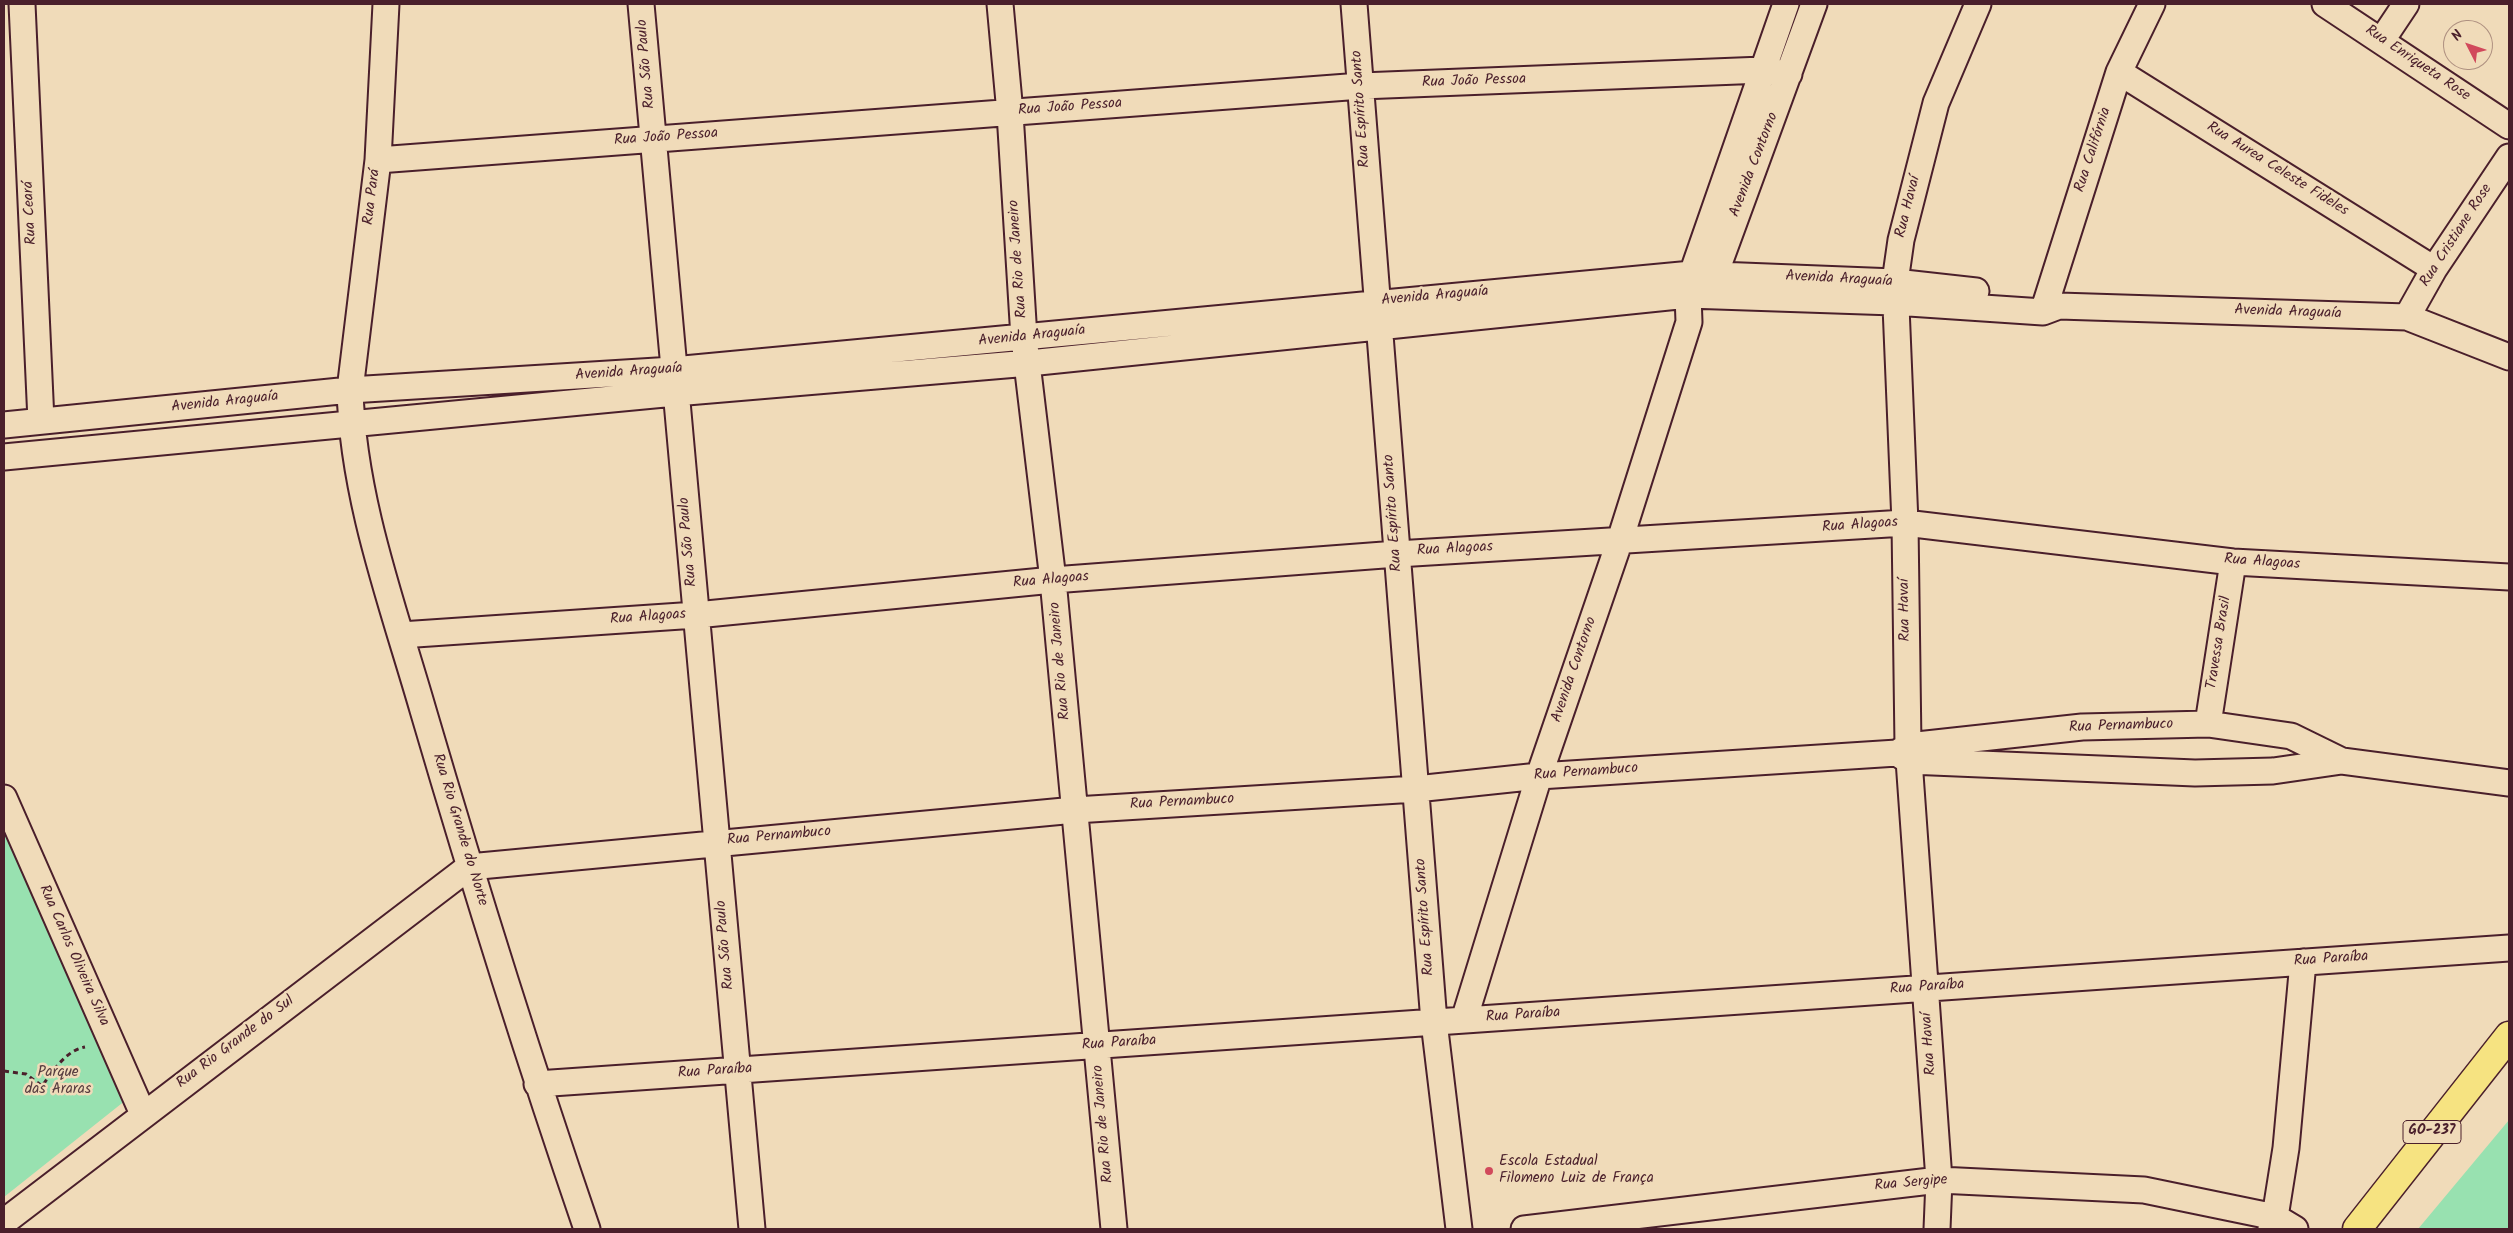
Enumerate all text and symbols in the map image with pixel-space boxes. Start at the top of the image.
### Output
street label: Rua São Paulo [634,19,660,109]
north arrow [2443,20,2493,70]
street label: Rua Enriqueta Rose [2361,22,2473,106]
text: N [2446,25,2469,46]
street label: Rua Espírito Santo [1349,50,1375,168]
street label: Rua João Pessoa [1422,71,1526,93]
street label: Rua João Pessoa [1017,95,1123,121]
street label: Rua Califórnia [2072,105,2116,195]
street label: Avenida Contorno [1727,110,1783,220]
street label: Rua Aurea Celeste Fideles [2203,119,2351,221]
street label: Rua João Pessoa [613,125,719,151]
street label: Rua Pará [361,168,385,226]
street label: Rua Havaí [1893,174,1925,240]
street label: Rua Ceará [20,181,42,245]
street label: Rua Cristiane Rose [2417,181,2497,291]
street label: Rua Rio de Janeiro [1006,199,1032,319]
street label: Avenida Araguaía [1785,268,1893,292]
street label: Avenida Araguaía [1381,283,1489,311]
street label: Avenida Araguaía [2234,302,2342,324]
street label: Avenida Araguaía [978,322,1086,352]
street label: Avenida Araguaía [575,360,683,386]
street label: Avenida Araguaía [171,388,279,418]
street label: Rua Espírito Santo [1381,454,1407,572]
street label: Rua São Paulo [676,497,702,587]
street label: Rua Alagoas [1821,514,1899,538]
street label: Rua Alagoas [1416,539,1494,561]
street label: Rua Alagoas [2223,551,2301,575]
street label: Rua Alagoas [1012,569,1090,593]
street label: Rua Havaí [1896,578,1916,642]
street label: Travessa Brasil [2204,595,2236,691]
street label: Rua Rio de Janeiro [1047,601,1075,721]
street label: Rua Alagoas [609,606,687,630]
street label: Avenida Contorno [1549,615,1601,725]
street label: Rua Pernambuco [2069,716,2173,738]
street label: Rua Rio Grande do Norte [427,752,491,908]
street label: Rua Pernambuco [1533,760,1639,786]
street label: Rua Pernambuco [1129,791,1235,815]
street label: Rua Pernambuco [726,823,832,851]
street label: Rua Espírito Santo [1413,858,1439,976]
street label: Rua Carlos Oliveira Silva [34,883,112,1029]
street label: Rua São Paulo [713,900,739,990]
street label: Rua Paraíba [2293,948,2369,972]
street label: Rua Paraíba [1889,976,1965,1000]
street label: Rua Rio Grande do Sul [174,993,298,1093]
street label: Rua Paraíba [1485,1004,1561,1028]
street label: Rua Havaí [1919,1012,1941,1076]
street label: Rua Paraíba [1081,1032,1157,1056]
street label: Rua Paraíba [677,1060,753,1084]
park label: Parque das Araras [25,1064,91,1099]
street label: Rua Rio de Janeiro [1090,1064,1118,1184]
road number: GO-237 [2403,1120,2461,1144]
place label: Escola Estadual Filomeno Luiz de França [1499,1153,1654,1188]
marker: Escola Estadual Filomeno Luiz de França [1483,1165,1495,1177]
street label: Rua Sergipe [1874,1172,1948,1196]

